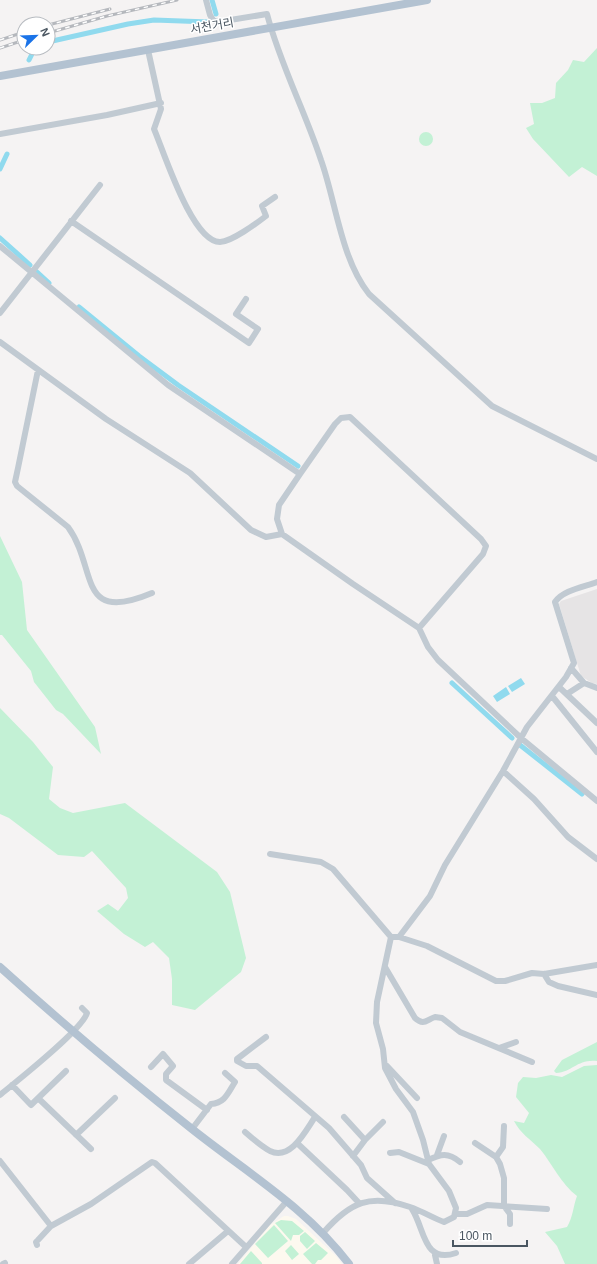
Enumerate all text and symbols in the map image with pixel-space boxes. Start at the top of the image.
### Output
street label: 서천거리 [189,15,235,37]
north arrow [16,16,56,56]
text: N [38,26,52,38]
scale bar [453,1222,527,1248]
text: 100 m [459,1229,492,1243]

